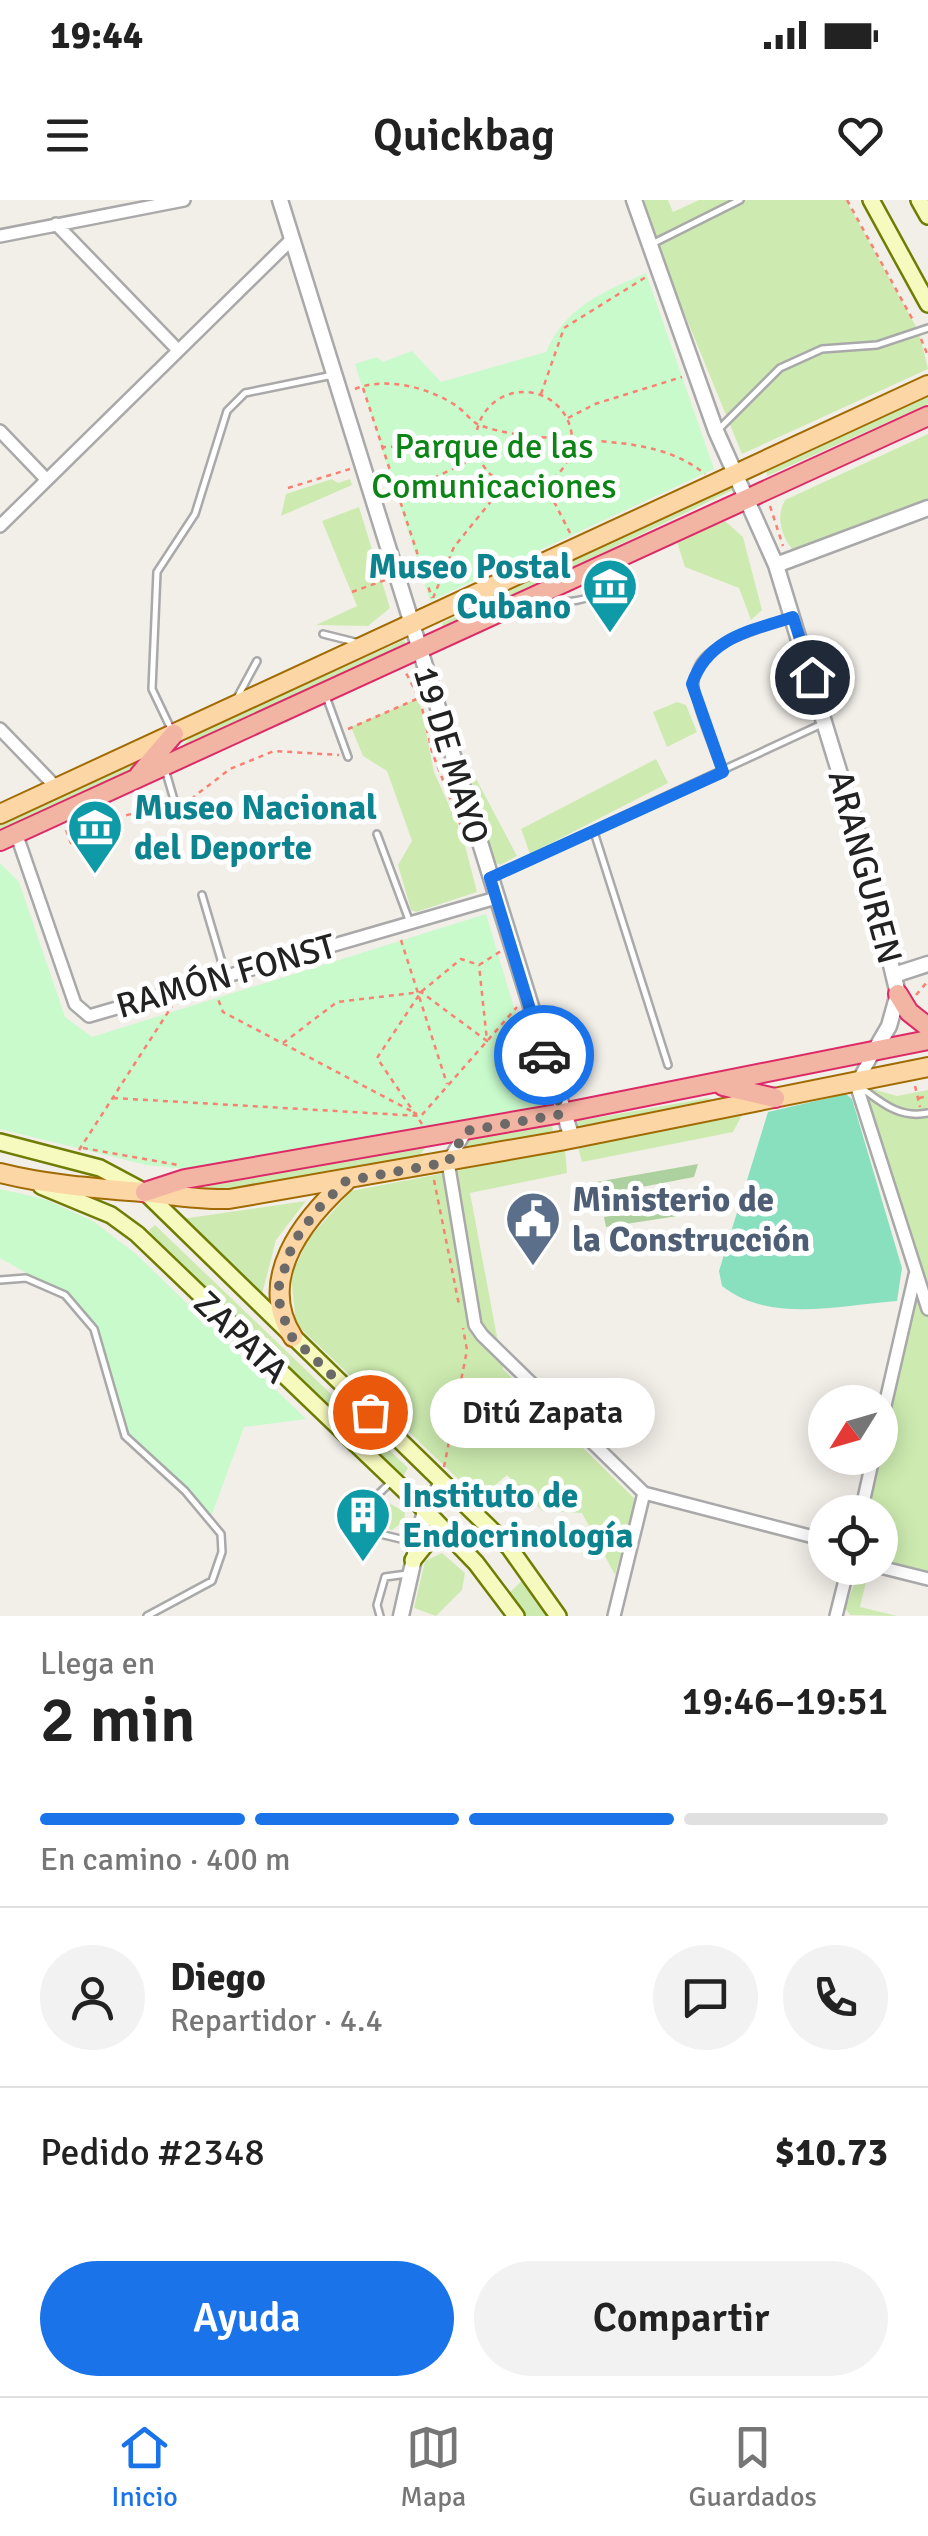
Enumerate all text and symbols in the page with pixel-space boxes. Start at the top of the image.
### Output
text: 19:44 [50,12,143,59]
icon: menu [40,108,95,163]
text: Quickbag [373,108,555,163]
icon: heart [833,108,888,163]
park label: Parque de las Comunicaciones [371,425,617,508]
place label: Museo Postal Cubano [368,545,571,628]
museum icon: Museo Postal Cubano [580,556,640,635]
pin [770,635,855,720]
icon: home [785,650,840,705]
street label: 19 DE MAYO [404,661,498,849]
street label: ARANGUREN [819,766,911,968]
place label: Museo Nacional del Deporte [134,786,377,869]
museum icon: Museo Nacional del Deporte [65,797,125,876]
street label: RAMÓN FONST [112,924,340,1028]
courier [494,1005,594,1105]
icon: car [517,1028,572,1083]
place label: Ministerio de la Construcción [572,1178,810,1261]
public building icon: Ministerio de la Construcción [503,1189,563,1268]
street label: ZAPATA [185,1282,297,1392]
pin [328,1370,413,1455]
callout: Ditú Zapata [430,1377,655,1447]
icon: bag [343,1385,398,1440]
north arrow [808,1385,898,1475]
map controls [808,1385,898,1585]
text: Ditú Zapata [462,1393,623,1432]
place label: Instituto de Endocrinología [402,1474,633,1557]
building icon: Instituto de Endocrinología [333,1485,393,1564]
button: locate [808,1495,898,1585]
text: Llega en [40,1644,155,1683]
text: 19:46–19:51 [682,1678,888,1725]
text: 2 min [40,1680,196,1760]
text: En camino · 400 m [40,1840,290,1879]
button: person [40,1945,145,2050]
button: chat [653,1945,758,2050]
button: phone [783,1945,888,2050]
text: Diego [170,1954,266,2001]
text: Repartidor · 4.4 [170,2001,383,2040]
text: Pedido #2348 [40,2129,265,2176]
text: $10.73 [775,2129,888,2176]
button: Ayuda [40,2261,454,2376]
button: Compartir [474,2261,888,2376]
tab: Inicio [111,2420,178,2514]
tab: Mapa [400,2420,466,2514]
tab: Guardados [689,2420,817,2514]

